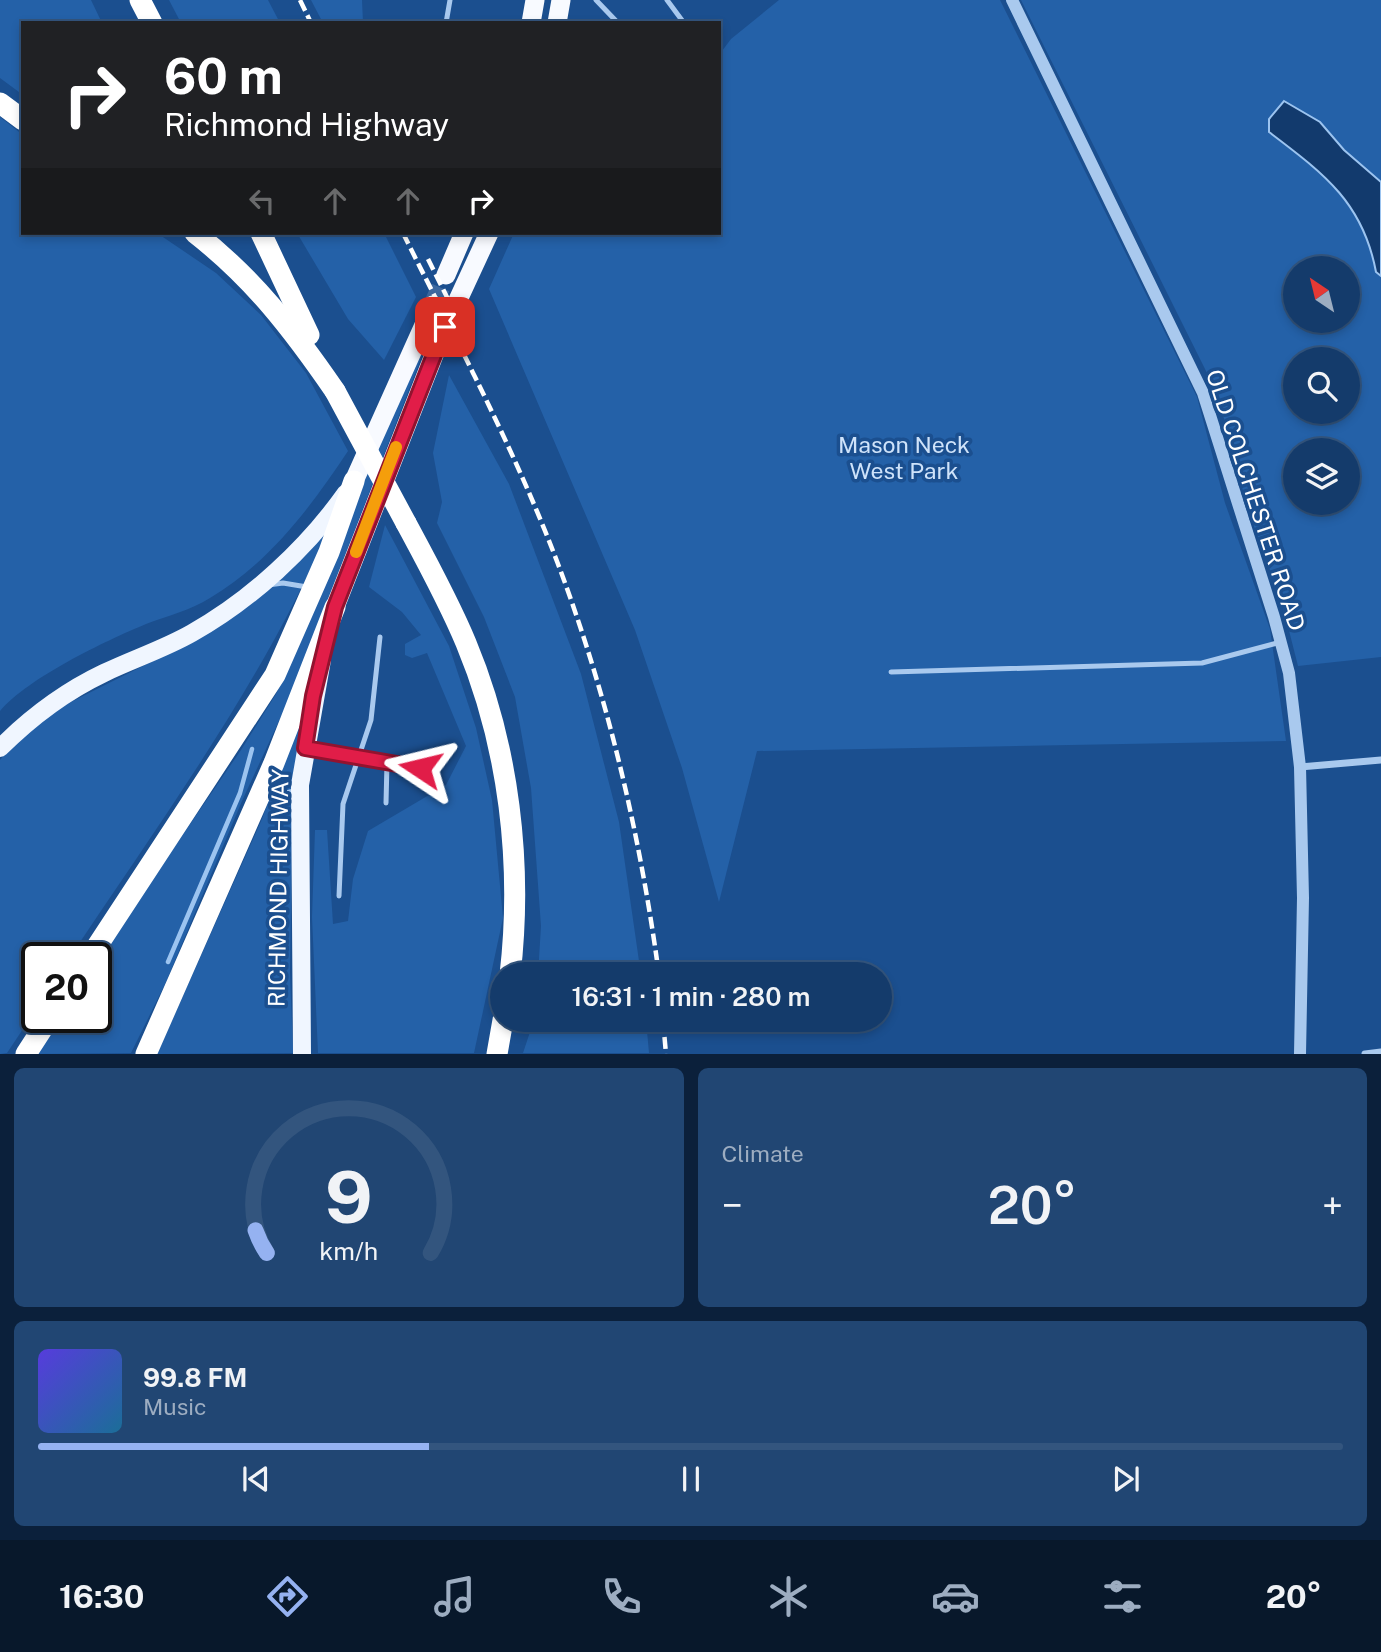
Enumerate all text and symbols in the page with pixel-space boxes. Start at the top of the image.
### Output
text: 60 m [164,47,283,105]
icon: right [49,49,140,140]
text: Richmond Highway [164,106,449,143]
icon: left [243,182,281,220]
icon: ahead [316,182,354,220]
icon: ahead [389,182,427,220]
icon: right [462,182,500,220]
north arrow [1283,256,1360,332]
map controls [1283,256,1360,515]
pin [415,297,475,357]
icon: arrive [426,308,464,346]
button: search [1283,347,1360,424]
street label: OLD COLCHESTER ROAD [1201,366,1311,634]
park label: Mason Neck West Park [838,431,970,484]
button: layers [1283,438,1360,515]
position arrow [383,731,457,805]
street label: RICHMOND HIGHWAY [262,769,294,1007]
speed limit sign: 20 [21,942,112,1033]
text: 16:31 · 1 min · 280 m [571,981,811,1012]
text: Climate [722,1140,804,1167]
text: 9 [325,1155,373,1240]
text: 20° [988,1175,1077,1236]
text: − [722,1183,743,1228]
text: + [1322,1183,1343,1228]
text: km/h [319,1236,378,1266]
text: 99.8 FM [143,1362,247,1393]
text: Music [143,1393,207,1420]
icon: previous [237,1460,275,1498]
icon: pause [672,1460,710,1498]
icon: next [1107,1460,1145,1498]
icon: directions [263,1572,312,1621]
icon: music [430,1572,479,1621]
icon: phone [597,1572,646,1621]
icon: climate [764,1572,813,1621]
icon: car [931,1572,980,1621]
icon: filters [1098,1572,1147,1621]
text: 16:30 [59,1578,144,1615]
text: 20° [1266,1578,1322,1615]

